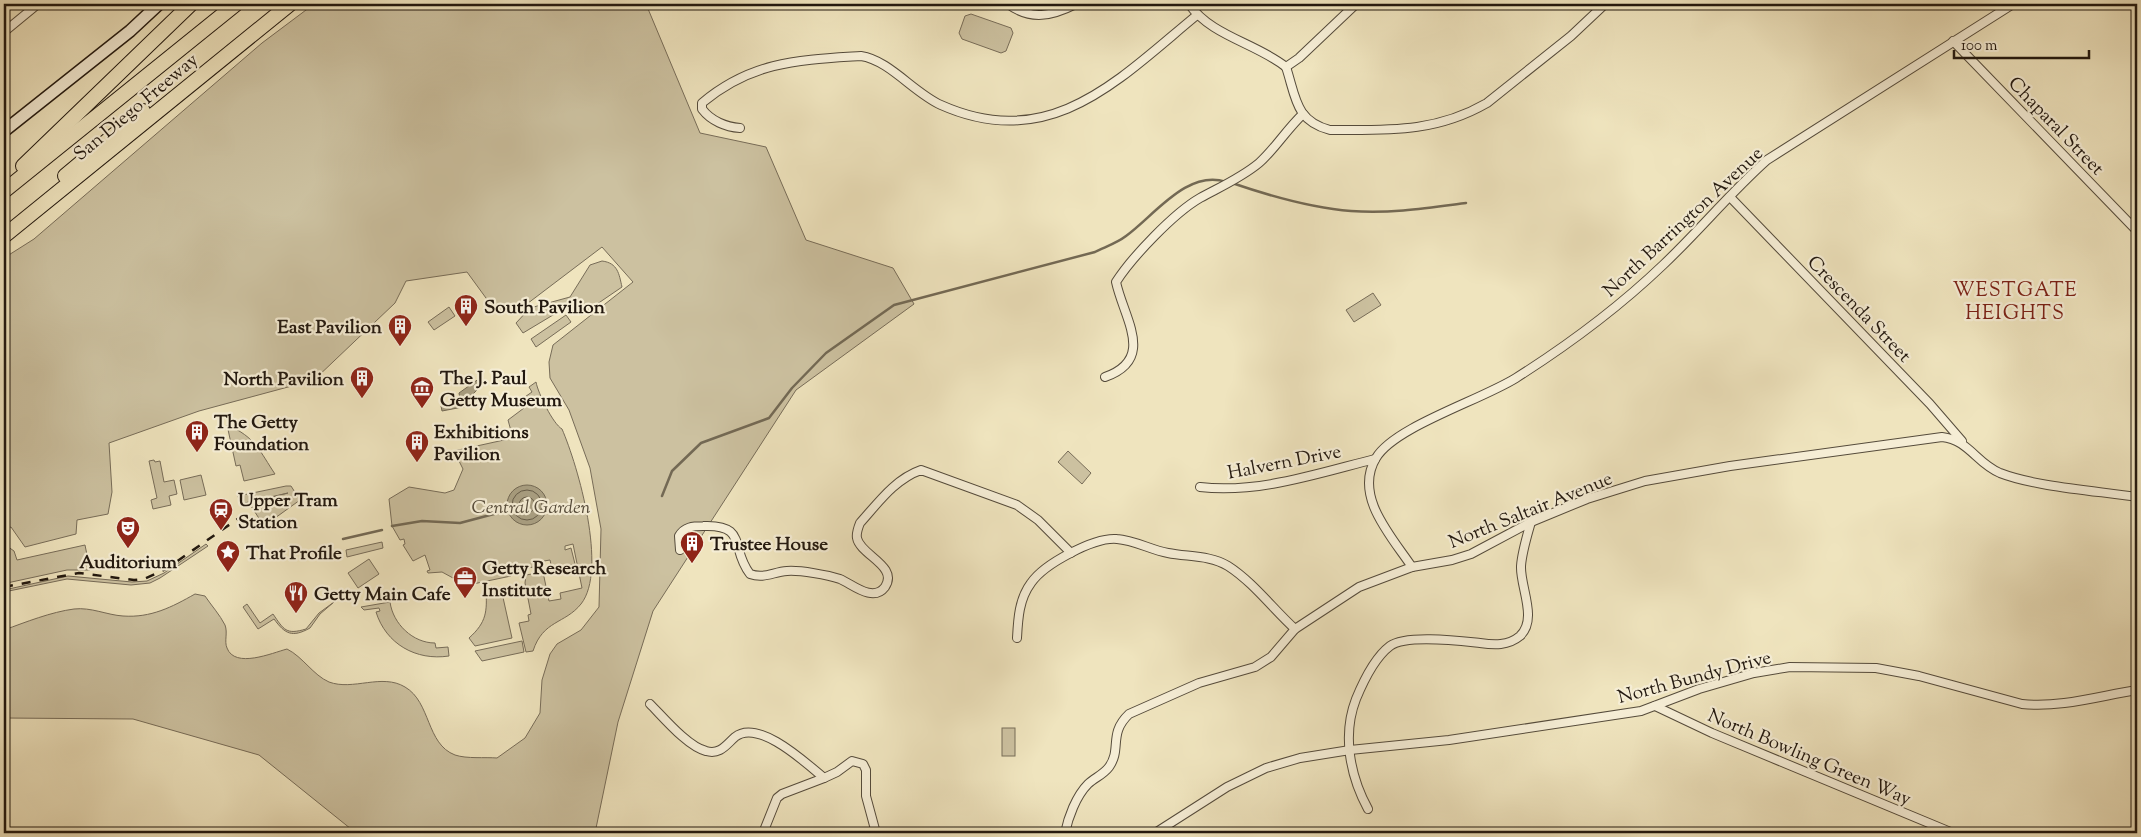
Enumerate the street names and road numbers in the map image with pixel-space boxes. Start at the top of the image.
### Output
street label: San Diego Freeway [69,47,205,168]
street label: Chaparal Street [2001,71,2110,183]
street label: North Barrington Avenue [1598,141,1770,304]
street label: Crescenda Street [1800,250,1917,370]
street label: Halvern Drive [1225,439,1344,488]
street label: North Saltair Avenue [1445,466,1617,557]
street label: North Bundy Drive [1615,645,1775,712]
street label: North Bowling Green Way [1703,703,1915,814]

